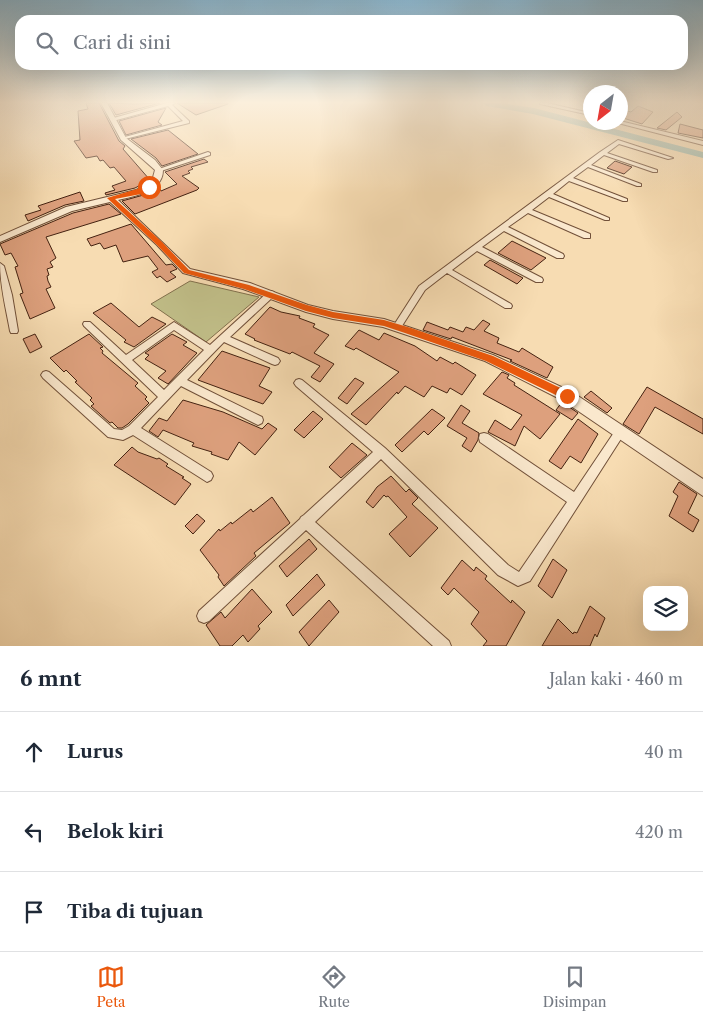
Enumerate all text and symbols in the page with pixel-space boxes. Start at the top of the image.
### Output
search box [15,15,688,70]
icon: search [33,29,61,57]
text: Cari di sini [73,31,171,54]
north arrow [583,85,628,130]
route start [138,176,161,199]
route end [556,385,579,408]
map controls [643,586,688,631]
button: layers [643,586,688,631]
text: 6 mnt [20,666,82,691]
text: Jalan kaki · 460 m [549,669,683,689]
icon: ahead [20,738,48,766]
text: Lurus [67,740,123,763]
text: 40 m [644,742,683,762]
icon: left [20,818,48,846]
text: Belok kiri [67,820,164,843]
text: 420 m [635,822,683,842]
icon: arrive [20,898,48,926]
text: Tiba di tujuan [67,900,203,923]
tab: Peta [96,963,125,1011]
tab: Rute [318,963,350,1011]
tab: Disimpan [543,963,607,1011]

